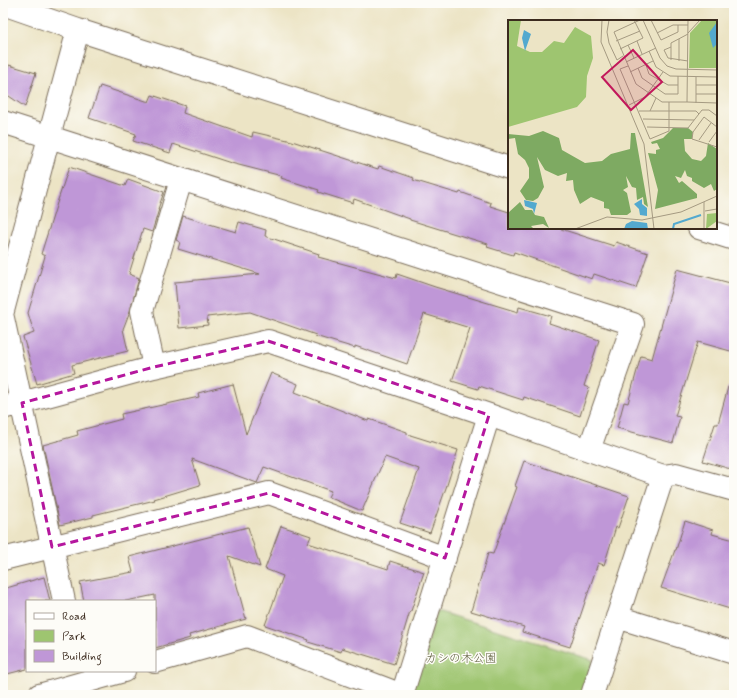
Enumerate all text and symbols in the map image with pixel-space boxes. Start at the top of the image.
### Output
inset map [508,20,717,229]
legend [26,600,156,672]
text: Road [62,609,86,625]
text: Park [62,629,86,645]
text: Building [62,649,102,666]
park label: カシの木公園 [425,651,497,667]

